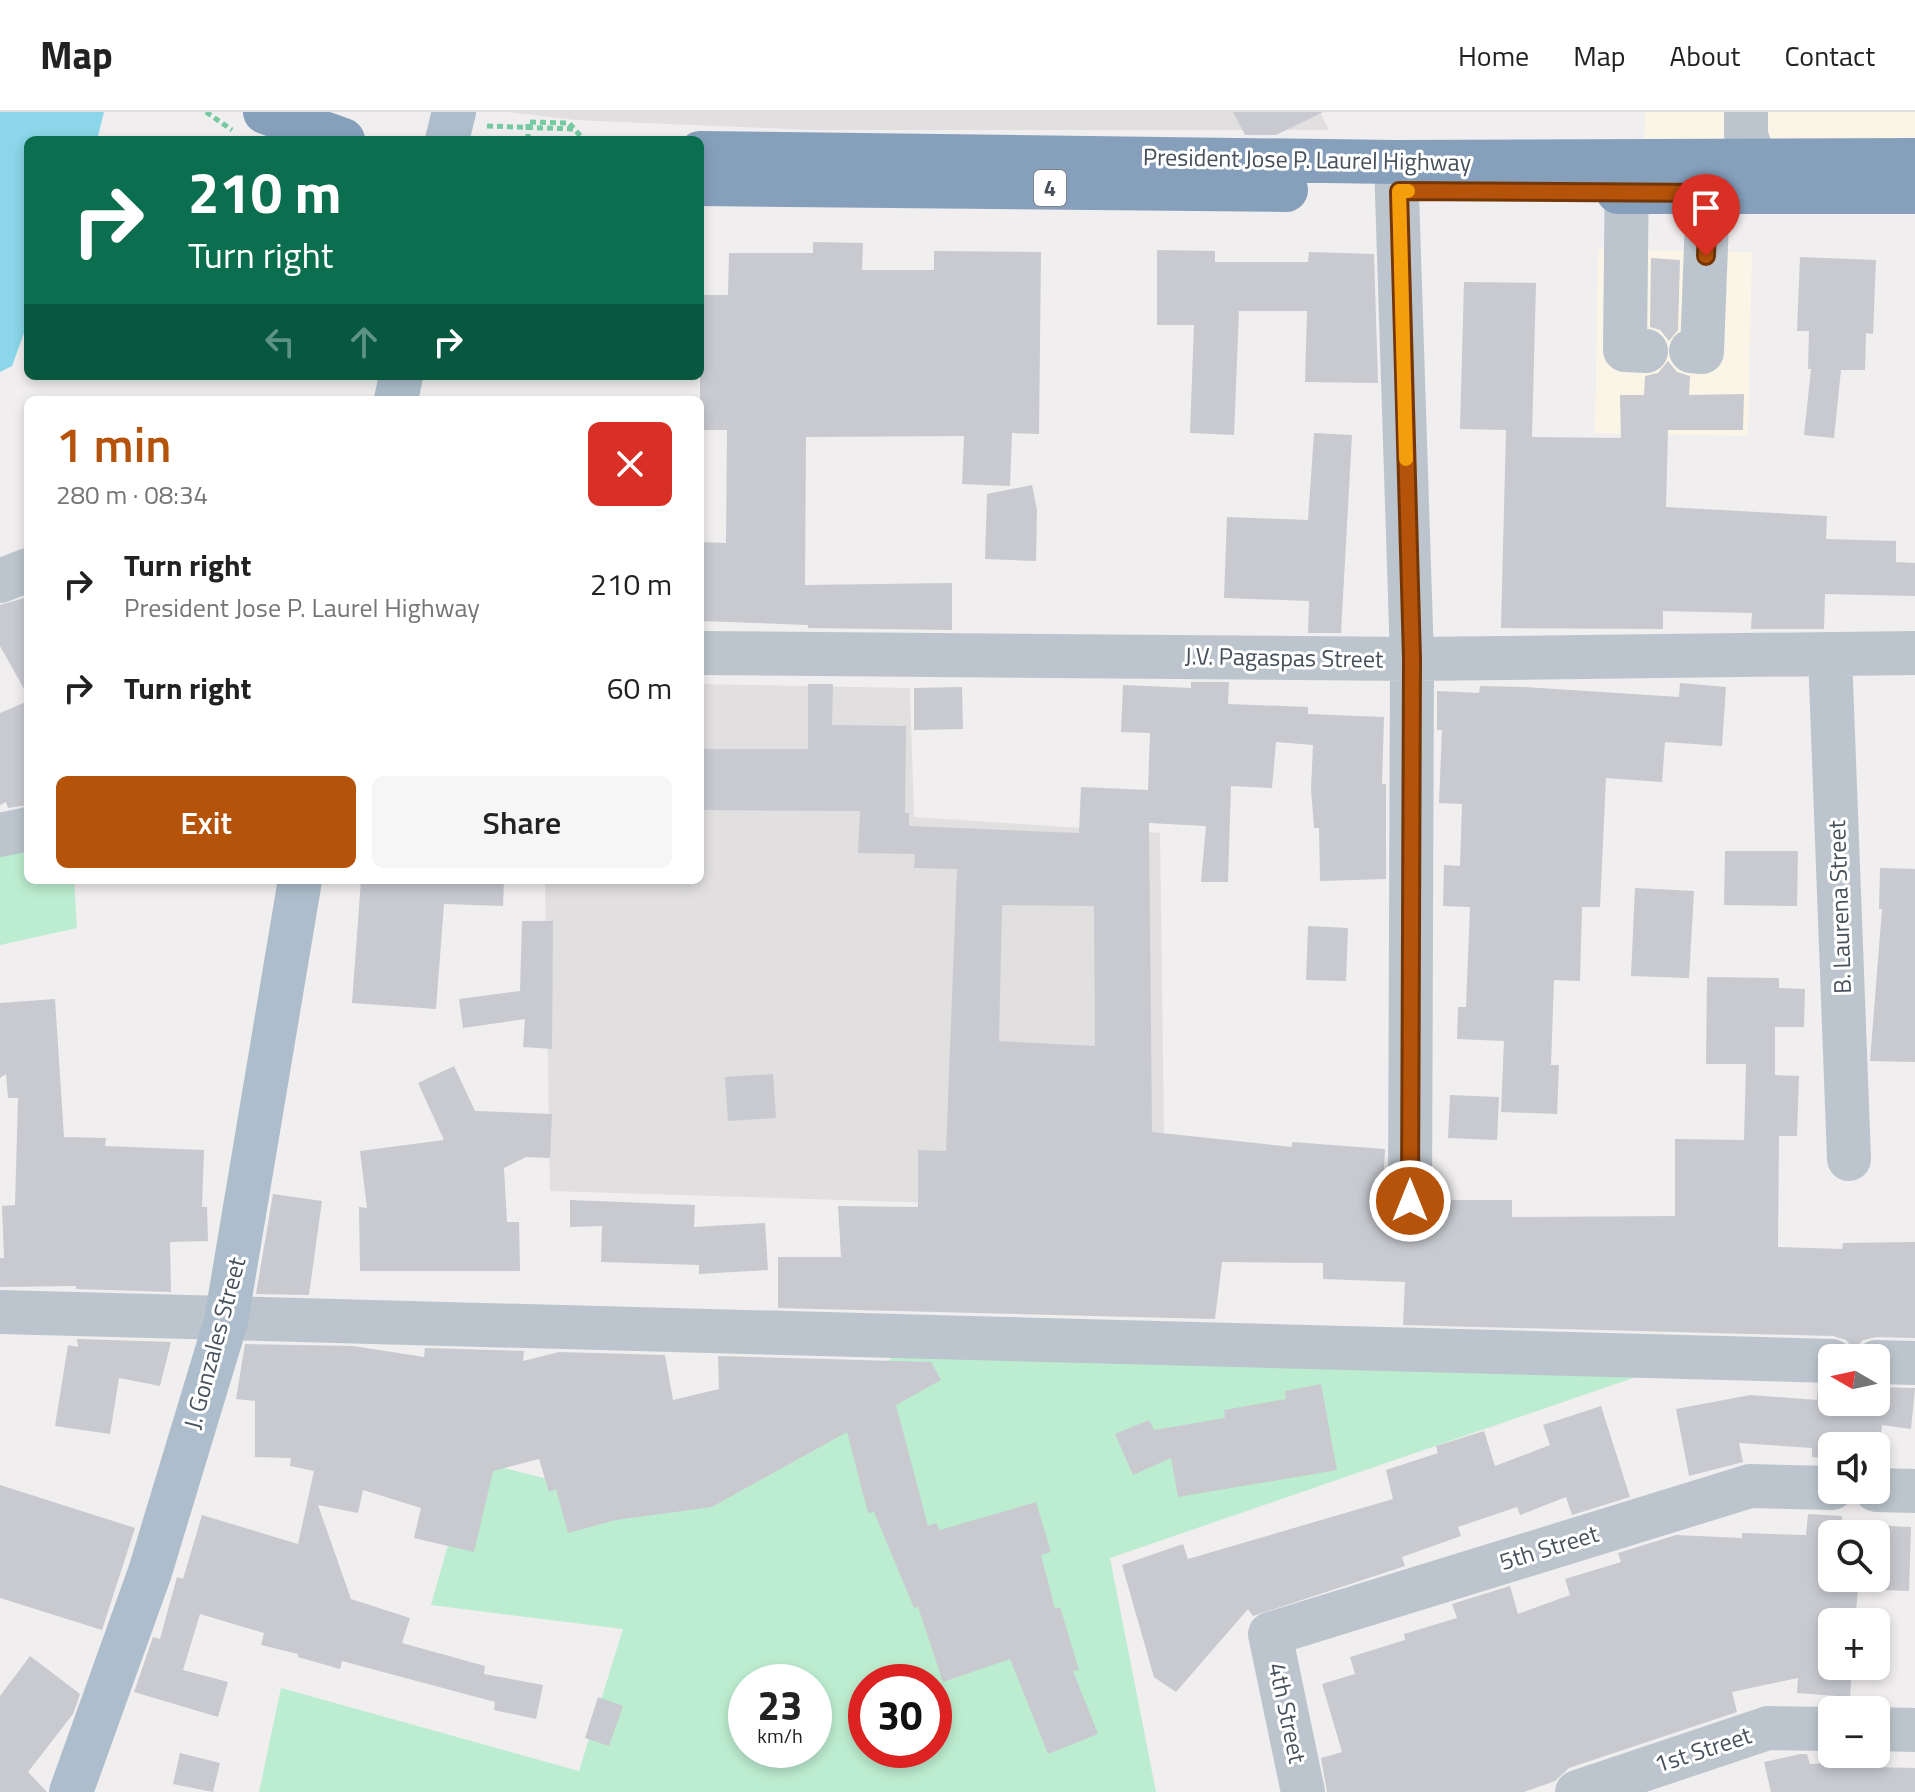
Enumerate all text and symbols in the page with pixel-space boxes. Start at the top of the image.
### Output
text: Map [40,26,113,84]
text: Home [1458,34,1529,77]
text: Map [1573,34,1626,77]
text: About [1670,34,1740,77]
text: Contact [1784,34,1875,77]
street label: President Jose P. Laurel Highway [1142,138,1472,180]
text: 210 m [188,150,341,235]
icon: right [56,168,160,272]
road number: 4 [1034,170,1066,206]
pin [1672,174,1740,256]
icon: arrive [1684,186,1728,230]
text: Turn right [188,227,333,282]
icon: left [258,320,302,364]
icon: ahead [342,320,386,364]
icon: right [426,320,470,364]
text: 1 min [56,408,171,481]
button: close [588,422,672,506]
text: 280 m · 08:34 [56,475,208,514]
text: Turn right [124,542,252,588]
text: 210 m [590,561,672,607]
icon: right [56,562,100,606]
text: President Jose P. Laurel Highway [124,588,480,627]
street label: J.V. Pagaspas Street [1184,637,1384,677]
text: Turn right [124,665,252,711]
text: 60 m [607,665,672,711]
icon: right [56,666,100,710]
button: Exit [56,776,356,868]
button: Share [372,776,672,868]
street label: B. Laurena Street [1818,819,1860,994]
position arrow [1368,1159,1452,1243]
street label: J. Gonzales Street [174,1252,254,1433]
north arrow [1818,1344,1890,1416]
map controls [1818,1344,1890,1768]
button: sound [1818,1432,1890,1504]
street label: 5th Street [1495,1515,1603,1579]
button: search [1818,1520,1890,1592]
button: + [1818,1608,1890,1680]
street label: 4th Street [1260,1659,1316,1767]
speed limit sign: 30 [848,1664,952,1768]
text: 23 [758,1675,802,1736]
button: − [1818,1696,1890,1768]
street label: 1st Street [1649,1716,1756,1782]
text: km/h [757,1720,803,1751]

